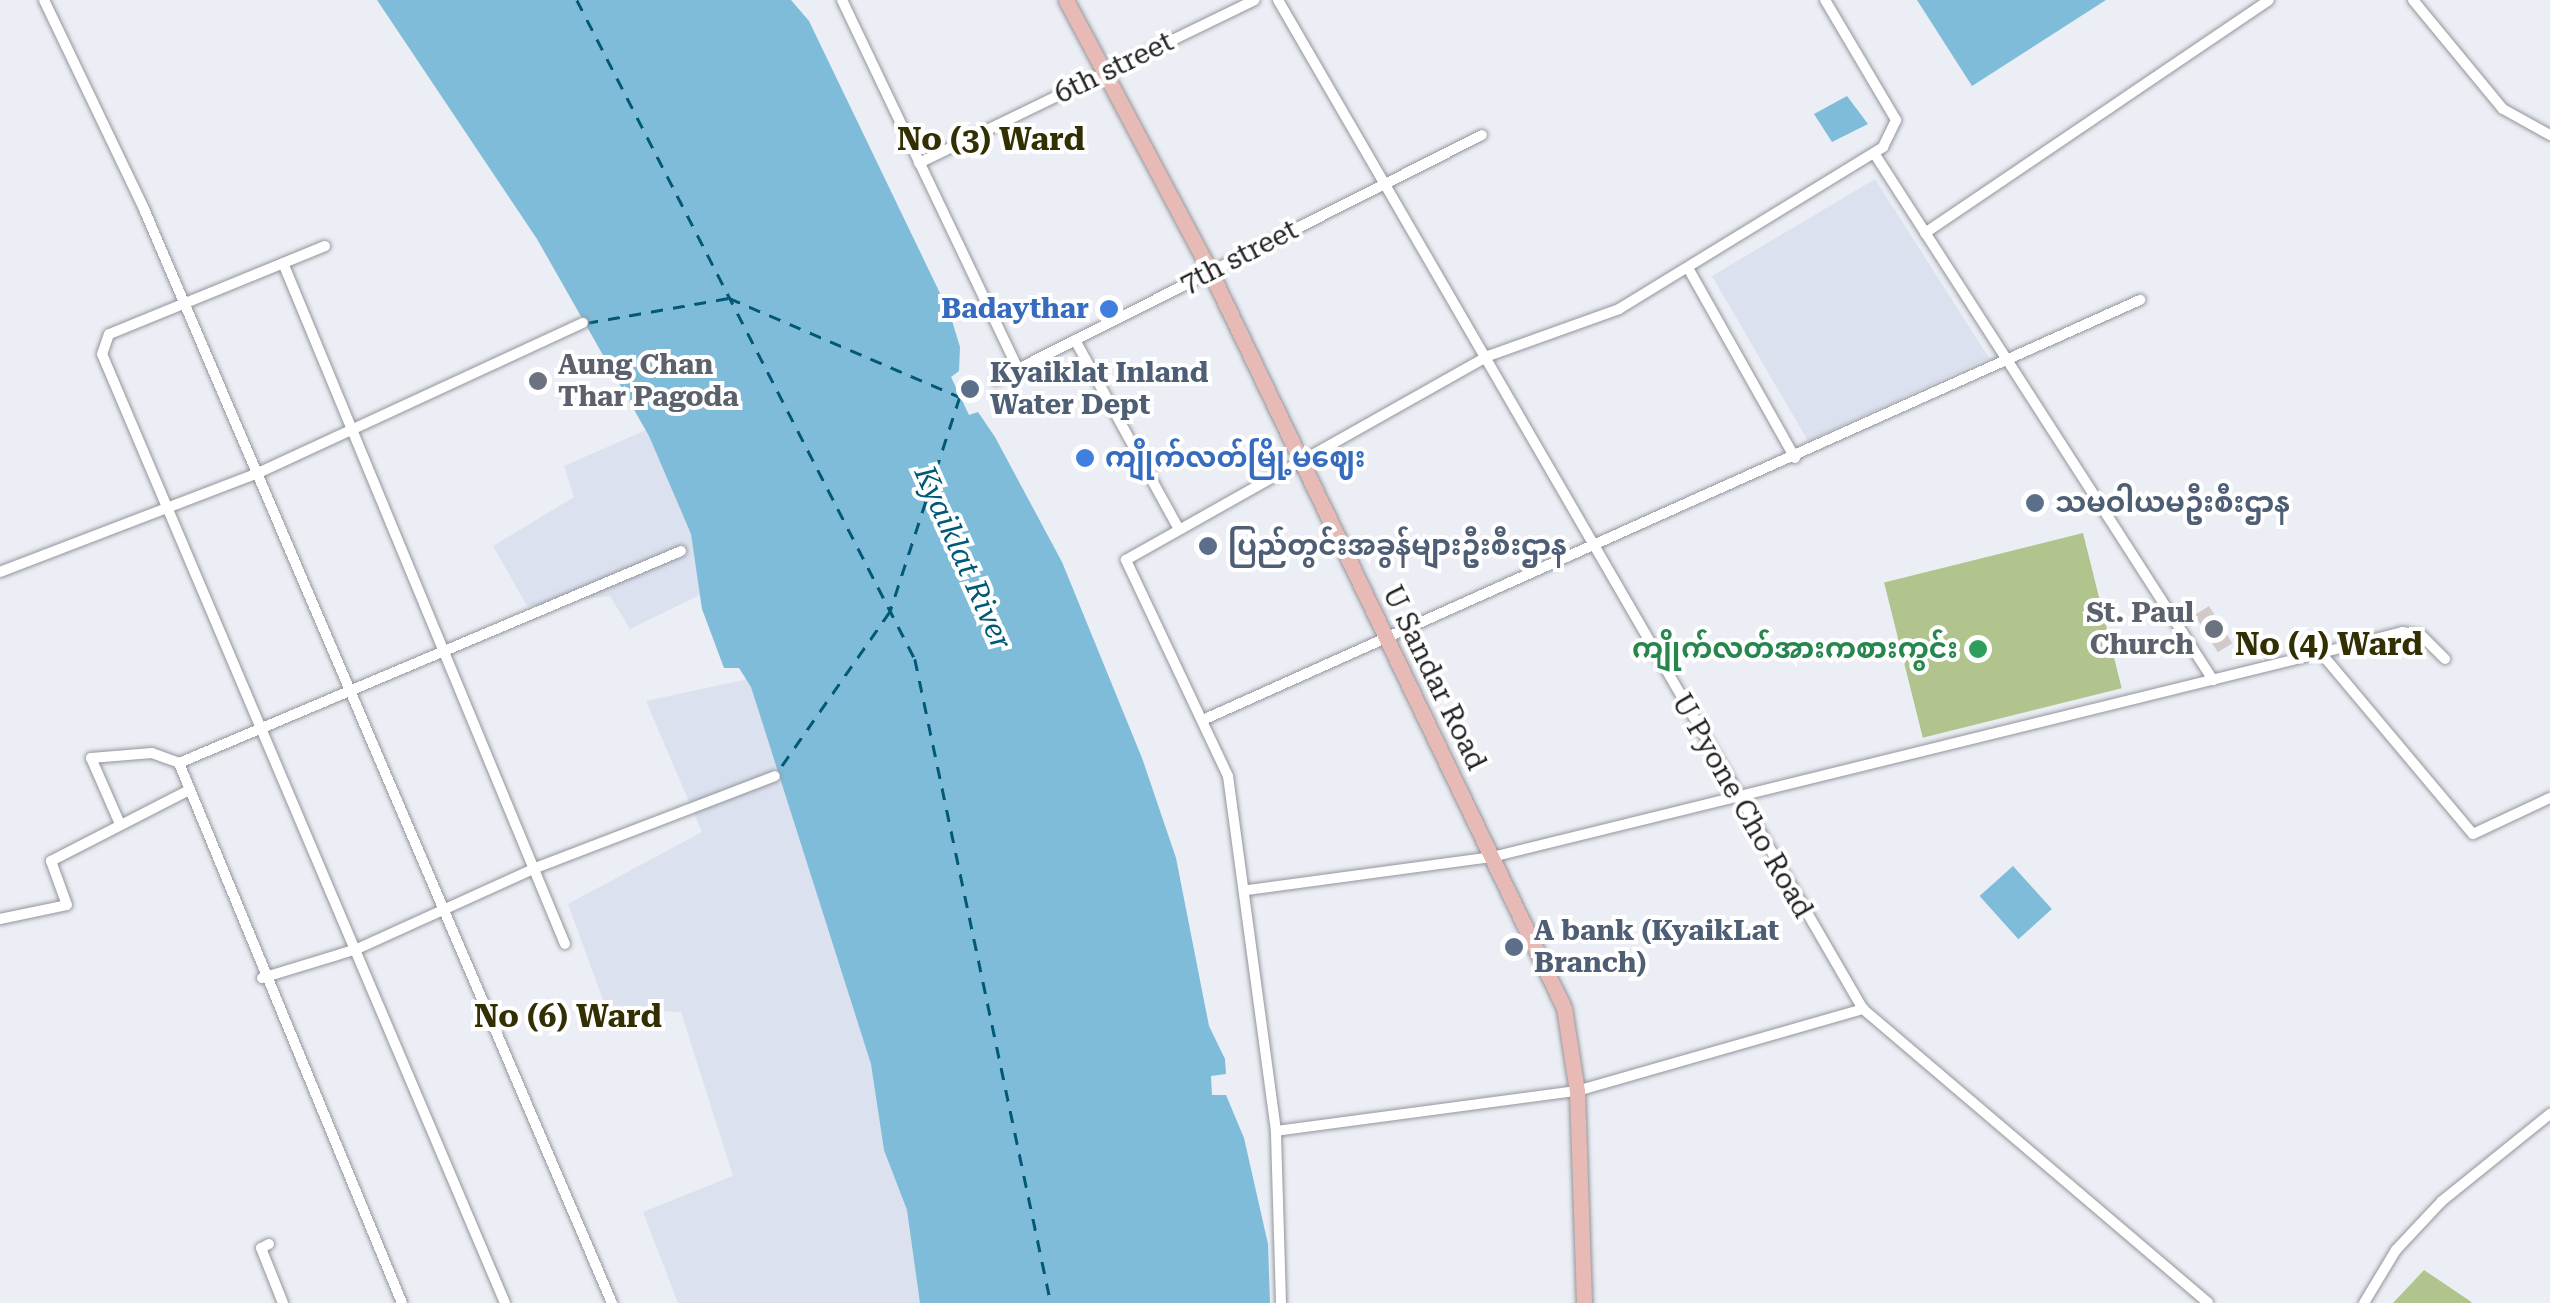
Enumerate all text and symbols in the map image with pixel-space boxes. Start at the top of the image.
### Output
street label: 6th street [1049,25,1179,111]
district label: No (3) Ward [897,120,1085,158]
street label: 7th street [1175,213,1303,301]
place label: Badaythar [941,292,1089,326]
marker: Badaythar [1098,298,1120,320]
place label: Aung Chan Thar Pagoda [558,348,739,414]
place label: Kyaiklat Inland Water Dept [990,356,1208,422]
marker: Aung Chan Thar Pagoda [527,370,549,392]
marker: Kyaiklat Inland Water Dept [959,378,981,400]
place label: ကျိုက်လတ်မြို့မဈေး [1105,441,1366,475]
marker: ကျိုက်လတ်မြို့မဈေး [1074,447,1096,469]
water label: Kyaiklat River [906,461,1020,655]
place label: သမဝါယမဦးစီးဌာန [2055,486,2290,520]
marker: သမဝါယမဦးစီးဌာန [2024,492,2046,514]
place label: ပြည်တွင်းအခွန်များဦးစီးဌာန [1228,529,1567,563]
marker: ပြည်တွင်းအခွန်များဦးစီးဌာန [1197,535,1219,557]
street label: U Sandar Road [1375,580,1493,776]
place label: St. Paul Church [2086,596,2194,662]
marker: St. Paul Church [2203,618,2225,640]
district label: No (4) Ward [2235,625,2423,663]
place label: ကျိုက်လတ်အားကစားကွင်း [1632,632,1958,666]
marker: ကျိုက်လတ်အားကစားကွင်း [1967,638,1989,660]
street label: U Pyone Cho Road [1664,688,1820,924]
place label: A bank (KyaikLat Branch) [1534,914,1779,980]
marker: A bank (KyaikLat Branch) [1503,936,1525,958]
district label: No (6) Ward [474,997,662,1035]

